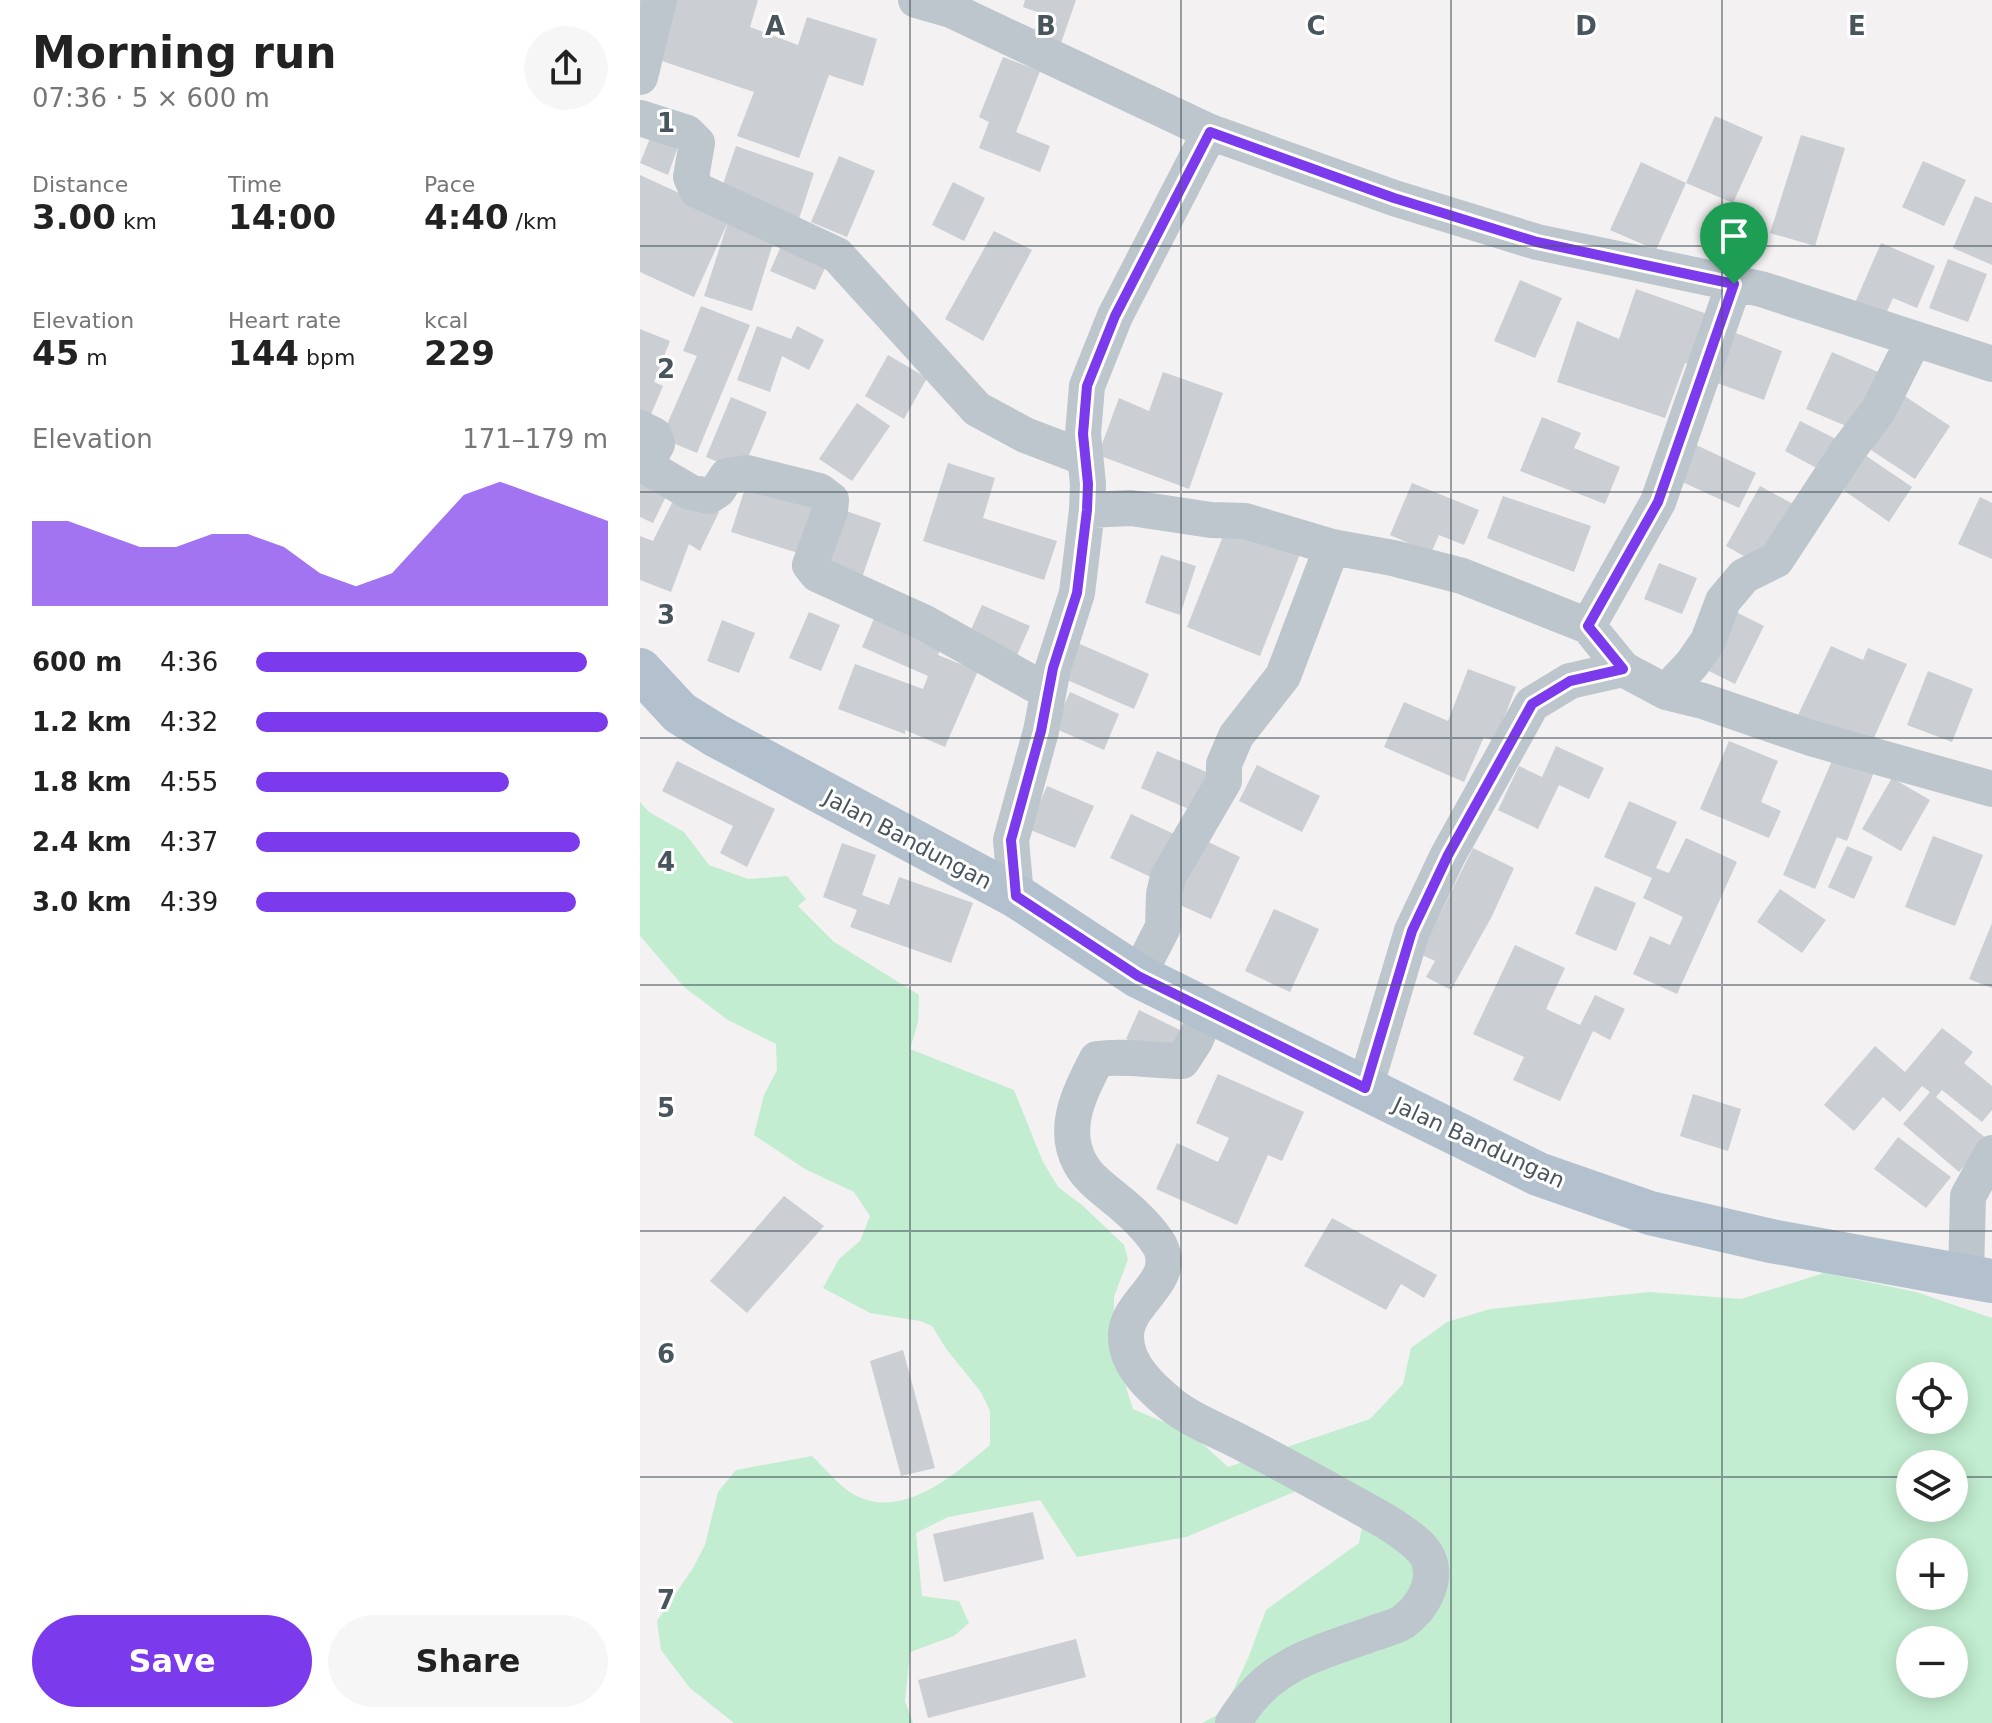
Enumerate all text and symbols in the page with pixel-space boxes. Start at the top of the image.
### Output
text: A [765,11,785,41]
text: B [1036,11,1056,41]
text: C [1306,11,1326,41]
text: D [1575,11,1597,41]
text: E [1848,11,1866,41]
button: share [524,26,608,110]
text: Morning run [32,27,337,78]
text: 07:36 · 5 × 600 m [32,83,270,113]
text: 1 [657,108,675,138]
text: Distance [32,172,128,197]
text: Time [228,172,282,197]
text: Pace [424,172,475,197]
text: 3.00 [32,197,116,237]
text: 14:00 [228,197,336,237]
text: 4:40 [424,197,509,237]
pin [1700,202,1768,284]
text: km [116,209,157,234]
text: /km [509,209,557,234]
icon: arrive [1712,214,1756,258]
text: Elevation [32,308,134,333]
text: Heart rate [228,308,341,333]
text: kcal [424,308,468,333]
text: 45 [32,333,79,373]
text: 144 [228,333,299,373]
text: 229 [424,333,495,373]
text: m [79,345,108,370]
text: bpm [299,345,355,370]
text: 2 [657,354,675,384]
text: Elevation [32,424,153,454]
text: 171–179 m [462,424,608,454]
text: 3 [657,600,675,630]
text: 600 m [32,647,122,677]
text: 4:36 [160,647,218,677]
text: 1.2 km [32,707,132,737]
text: 4:32 [160,707,218,737]
text: 1.8 km [32,767,132,797]
text: 4:55 [160,767,218,797]
street label: Jalan Bandungan [818,784,996,894]
text: 2.4 km [32,827,132,857]
text: 4:37 [160,827,218,857]
text: 4 [657,847,675,877]
text: 3.0 km [32,887,132,917]
text: 4:39 [160,887,218,917]
street label: Jalan Bandungan [1387,1091,1568,1193]
text: 5 [657,1093,675,1123]
text: 6 [657,1339,675,1369]
map controls [1896,1362,1968,1698]
button: locate [1896,1362,1968,1434]
button: layers [1896,1450,1968,1522]
button: + [1896,1538,1968,1610]
text: 7 [657,1585,675,1615]
button: Save [32,1615,312,1707]
button: Share [328,1615,608,1707]
button: − [1896,1626,1968,1698]

